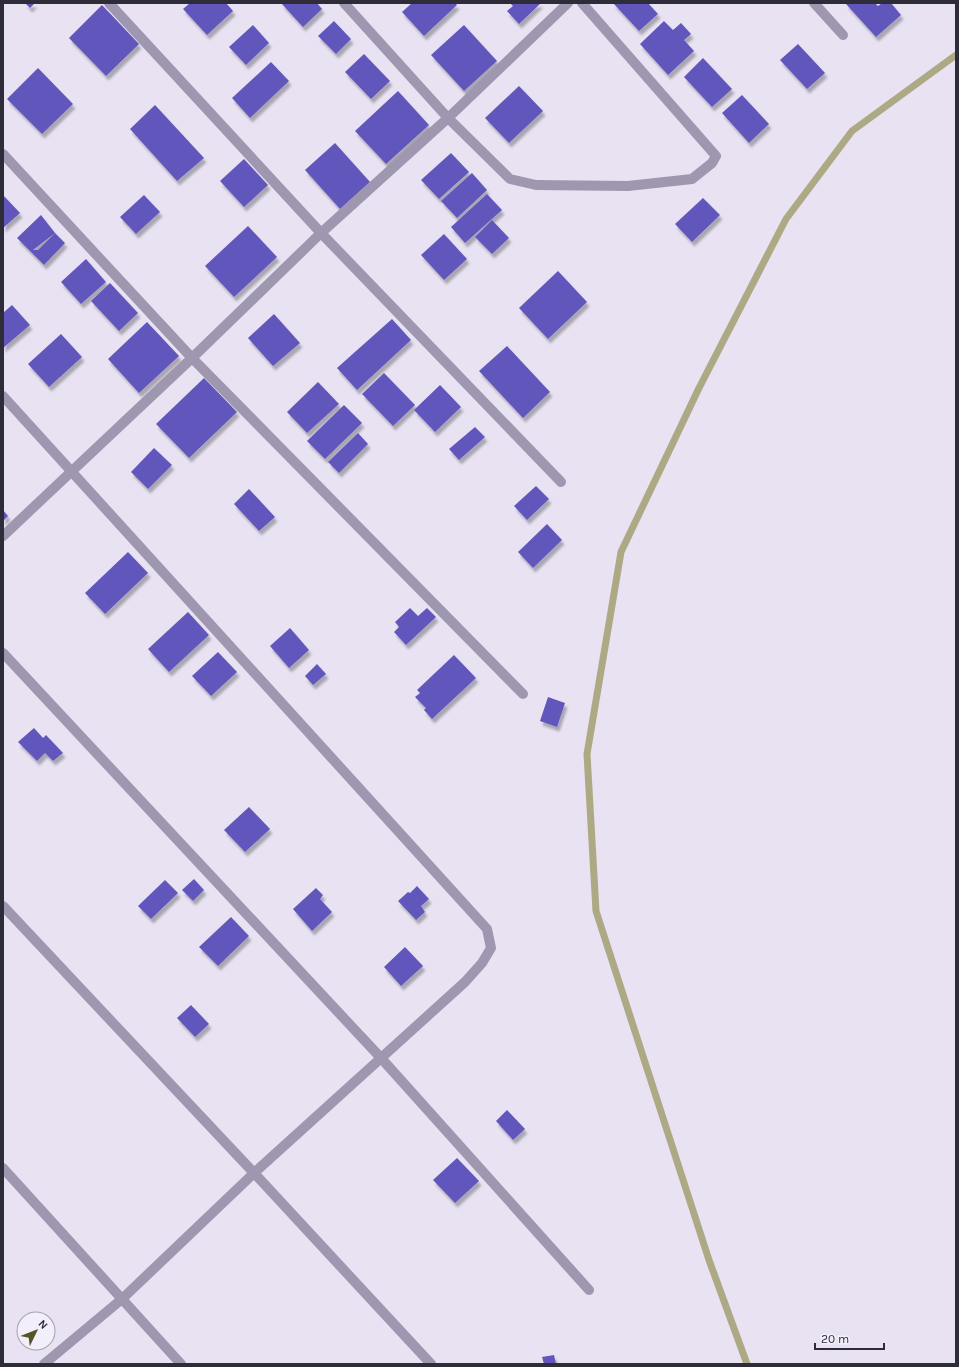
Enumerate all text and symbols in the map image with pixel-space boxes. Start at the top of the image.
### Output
north arrow [16,1311,56,1351]
text: N [36,1317,50,1332]
scale bar [815,1325,884,1351]
text: 20 m [821,1332,849,1346]

